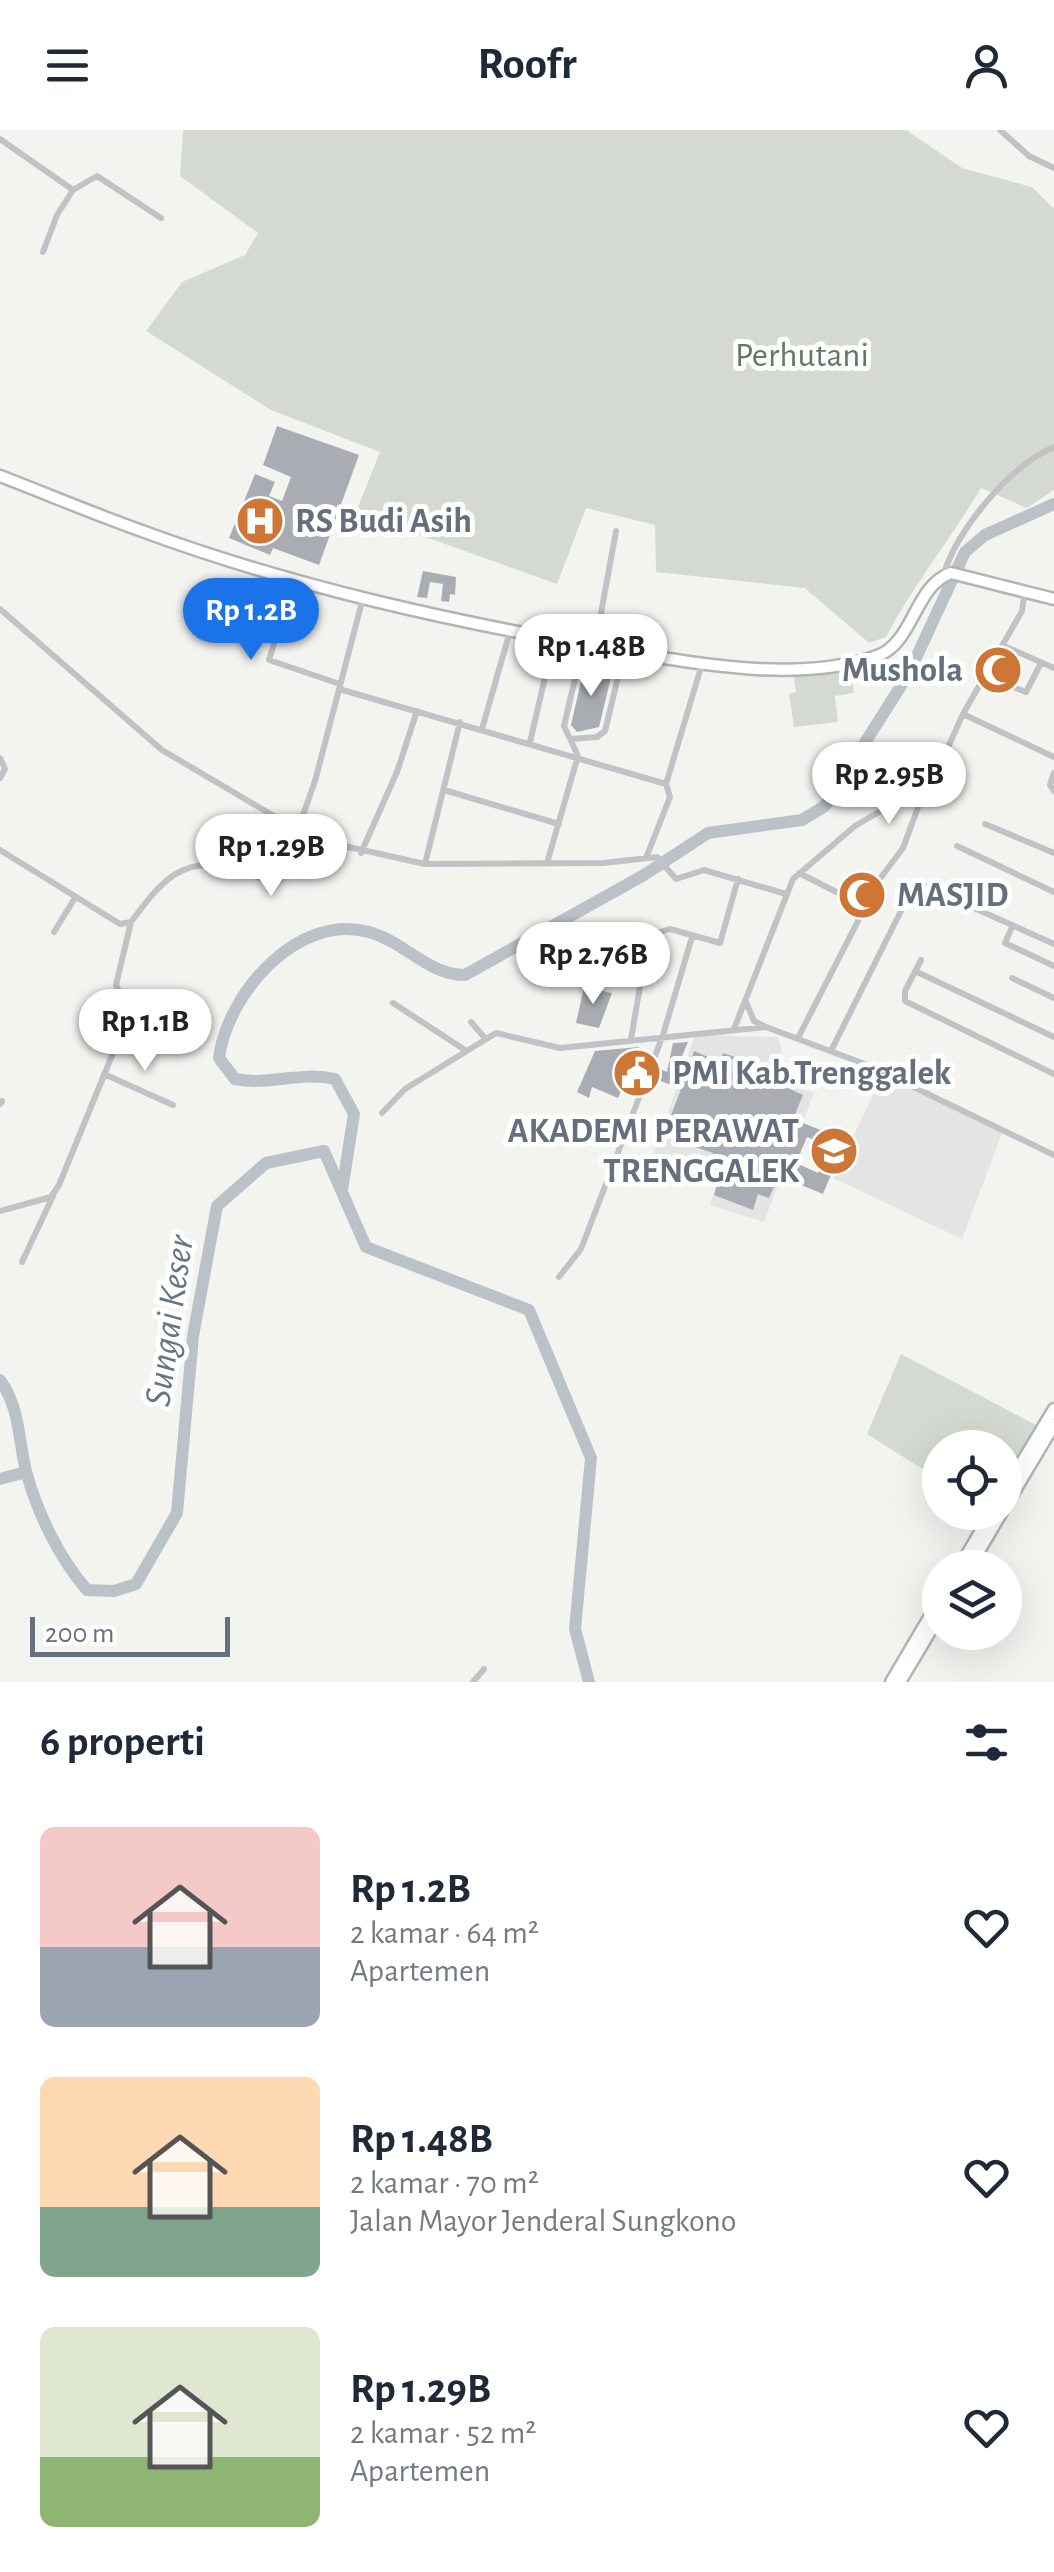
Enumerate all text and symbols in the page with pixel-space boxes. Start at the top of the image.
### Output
icon: menu [40,38,95,93]
icon: person [959,38,1014,93]
text: Roofr [477,42,577,87]
park label: Perhutani [735,338,869,373]
hospital icon: RS Budi Asih [234,495,286,547]
place label: RS Budi Asih [295,504,472,539]
pin: Rp 1.2B [159,578,343,663]
text: Rp 1.2B [205,594,297,626]
pin: Rp 1.48B [488,614,694,699]
text: Rp 1.48B [537,630,645,662]
mosque icon: Mushola [972,644,1024,696]
place label: Mushola [842,653,963,688]
pin: Rp 2.95B [786,742,992,827]
text: Rp 2.95B [834,758,944,790]
pin: Rp 1.29B [168,814,374,899]
text: Rp 1.29B [217,830,325,862]
mosque icon: MASJID [836,869,888,921]
place label: MASJID [897,878,1008,913]
pin: Rp 2.76B [490,922,696,1007]
text: Rp 2.76B [538,938,648,970]
pin: Rp 1.1B [53,989,237,1074]
text: Rp 1.1B [101,1005,189,1037]
public building icon: PMI Kab.Trenggalek [611,1047,663,1099]
place label: PMI Kab.Trenggalek [672,1056,952,1091]
place label: AKADEMI PERAWAT TRENGGALEK [507,1114,800,1189]
school or university icon: AKADEMI PERAWAT TRENGGALEK [808,1125,860,1177]
water label: Sungai Keser [139,1231,201,1409]
map controls [922,1430,1022,1650]
button: locate [922,1430,1022,1530]
button: layers [922,1550,1022,1650]
scale bar [30,1612,230,1656]
text: 200 m [45,1620,114,1648]
icon: filters [959,1715,1014,1770]
text: 6 properti [40,1721,205,1763]
icon: home [120,1867,240,1987]
text: Rp 1.2B [350,1868,471,1910]
icon: heart [959,1900,1014,1955]
text: 2 kamar · 64 m² [350,1917,539,1949]
text: Apartemen [350,1955,490,1987]
icon: home [120,2117,240,2237]
text: Rp 1.48B [350,2118,493,2160]
icon: heart [959,2150,1014,2205]
text: 2 kamar · 70 m² [350,2167,539,2199]
text: Jalan Mayor Jenderal Sungkono [350,2205,737,2237]
icon: home [120,2367,240,2487]
text: Rp 1.29B [350,2368,491,2410]
icon: heart [959,2400,1014,2455]
text: 2 kamar · 52 m² [350,2417,537,2449]
text: Apartemen [350,2455,490,2487]

